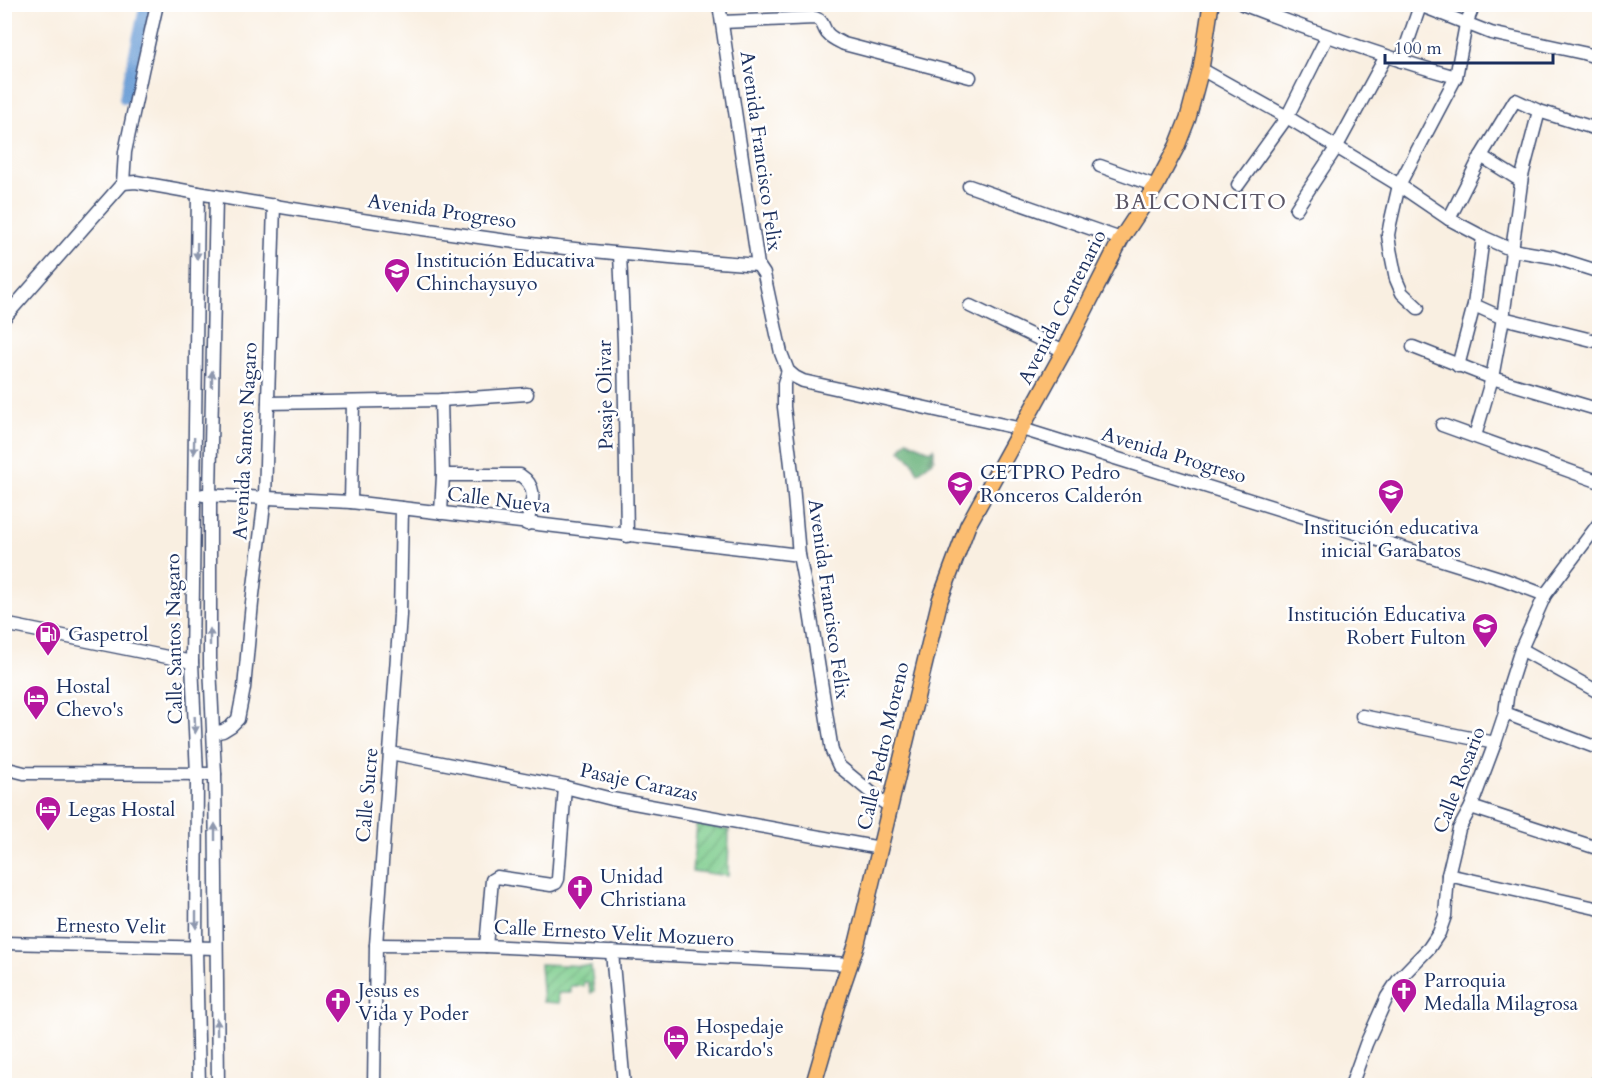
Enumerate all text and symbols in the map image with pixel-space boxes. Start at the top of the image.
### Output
scale bar [1385,27,1553,65]
text: 100 m [1394,36,1442,61]
street label: Avenida Francisco Felix [734,49,788,253]
street label: Avenida Progreso [366,187,518,235]
district label: BALCONCITO [1115,187,1288,217]
street label: Avenida Centenario [1011,225,1113,389]
one-way arrow [192,242,202,261]
place label: Institución Educativa Chinchaysuyo [416,247,595,297]
school or university icon: Institución Educativa Chinchaysuyo [382,256,412,294]
street label: Pasaje Olivar [591,339,619,450]
street label: Avenida Santos Nagaro [226,341,264,541]
one-way arrow [207,370,217,389]
street label: Avenida Progreso [1098,420,1250,490]
one-way arrow [189,437,199,456]
place label: CETPRO Pedro Ronceros Calderón [980,459,1143,509]
school or university icon: CETPRO Pedro Ronceros Calderón [945,469,975,507]
school or university icon: Institución educativa inicial Garabatos [1376,477,1406,515]
street label: Calle Nueva [446,480,553,520]
street label: Avenida Francisco Félix [802,497,856,701]
place label: Institución educativa inicial Garabatos [1303,514,1479,564]
street label: Calle Santos Nagaro [159,553,189,725]
place label: Institución Educativa Robert Fulton [1287,601,1467,651]
school or university icon: Institución Educativa Robert Fulton [1470,611,1500,649]
fuel station icon: Gaspetrol [33,619,63,657]
place label: Gaspetrol [68,621,148,648]
one-way arrow [205,628,215,647]
street label: Calle Pedro Moreno [851,659,916,833]
place label: Hostal Chevo's [56,673,124,723]
hotel icon: Hostal Chevo's [21,683,51,721]
one-way arrow [190,716,199,735]
street label: Calle Rosario [1426,723,1492,837]
street label: Calle Sucre [349,746,385,844]
street label: Pasaje Carazas [577,756,701,808]
hotel icon: Legas Hostal [33,794,63,832]
place label: Legas Hostal [68,796,175,823]
one-way arrow [210,823,220,842]
place label: Unidad Christiana [600,863,687,913]
church icon: Unidad Christiana [565,873,595,911]
one-way arrow [191,911,201,930]
street label: Ernesto Velit [56,912,167,940]
street label: Calle Ernesto Velit Mozuero [493,913,735,953]
place label: Parroquia Medalla Milagrosa [1424,967,1579,1017]
church icon: Parroquia Medalla Milagrosa [1389,976,1419,1014]
place label: Jesus es Vida y Poder [355,977,469,1027]
church icon: Jesus es Vida y Poder [323,986,353,1024]
place label: Hospedaje Ricardo's [696,1013,784,1063]
one-way arrow [213,1018,222,1037]
hotel icon: Hospedaje Ricardo's [661,1023,691,1061]

